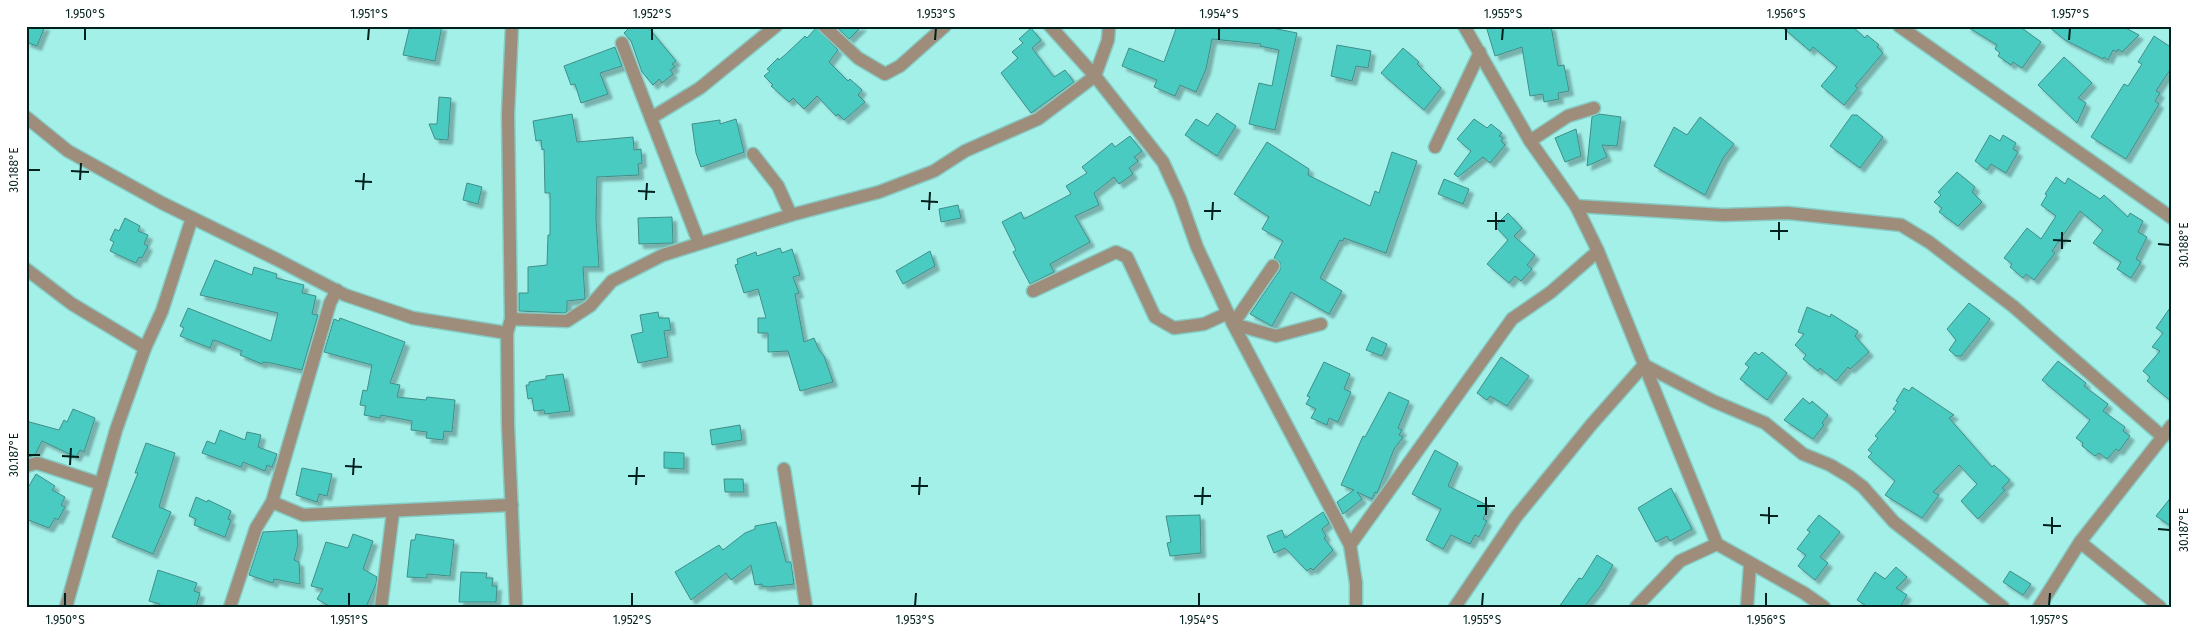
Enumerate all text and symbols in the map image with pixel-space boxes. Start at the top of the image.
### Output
text: 1.950°S [65,7,105,21]
text: 1.951°S [350,7,388,21]
text: 1.952°S [633,7,672,21]
text: 1.953°S [917,7,956,21]
text: 1.954°S [1199,7,1239,21]
text: 1.955°S [1484,7,1523,21]
text: 1.956°S [1766,7,1806,21]
text: 1.957°S [2051,7,2089,21]
text: 30.188°E [7,147,21,193]
text: 30.188°E [2177,222,2191,268]
text: 30.187°E [7,433,21,477]
text: 30.187°E [2177,508,2191,552]
text: 1.950°S [45,613,85,627]
text: 1.951°S [330,613,368,627]
text: 1.952°S [613,613,652,627]
text: 1.953°S [896,613,935,627]
text: 1.954°S [1179,613,1219,627]
text: 1.955°S [1463,613,1502,627]
text: 1.956°S [1746,613,1786,627]
text: 1.957°S [2030,613,2068,627]

